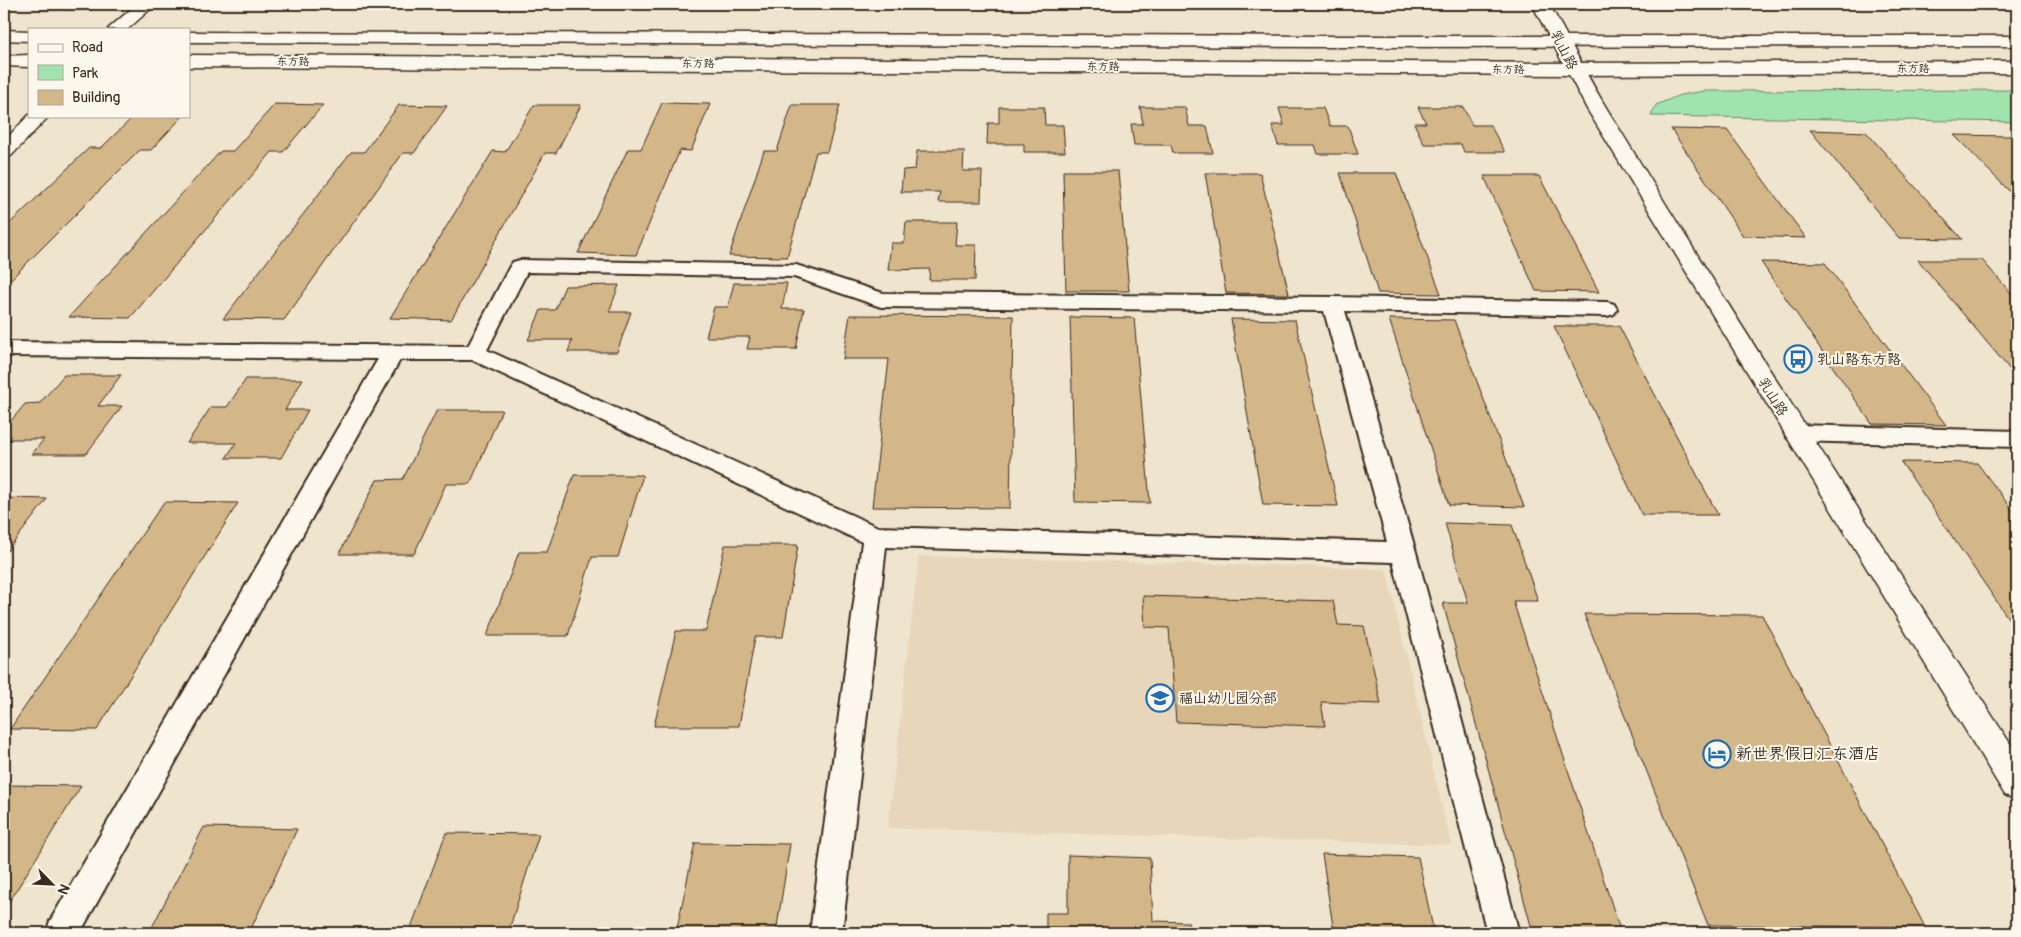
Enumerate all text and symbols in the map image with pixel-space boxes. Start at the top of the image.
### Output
street label: 乳山路 [1547,27,1581,73]
legend [28,28,190,118]
text: Road [72,38,103,57]
street label: 东方路 [277,55,310,68]
street label: 东方路 [682,57,715,70]
street label: 东方路 [1087,60,1120,73]
street label: 东方路 [1897,62,1930,75]
street label: 东方路 [1492,63,1525,76]
text: Park [72,64,99,83]
text: Building [72,88,120,107]
bus stop icon: 乳山路东方路 [1783,344,1813,374]
place label: 乳山路东方路 [1817,351,1901,368]
street label: 乳山路 [1755,375,1791,419]
school or university icon: 福山幼儿园分部 [1145,683,1175,713]
place label: 福山幼儿园分部 [1179,690,1277,707]
hotel icon: 新世界假日汇东酒店 [1702,739,1732,769]
place label: 新世界假日汇东酒店 [1736,744,1880,764]
north arrow [28,860,78,910]
text: N [54,881,73,897]

